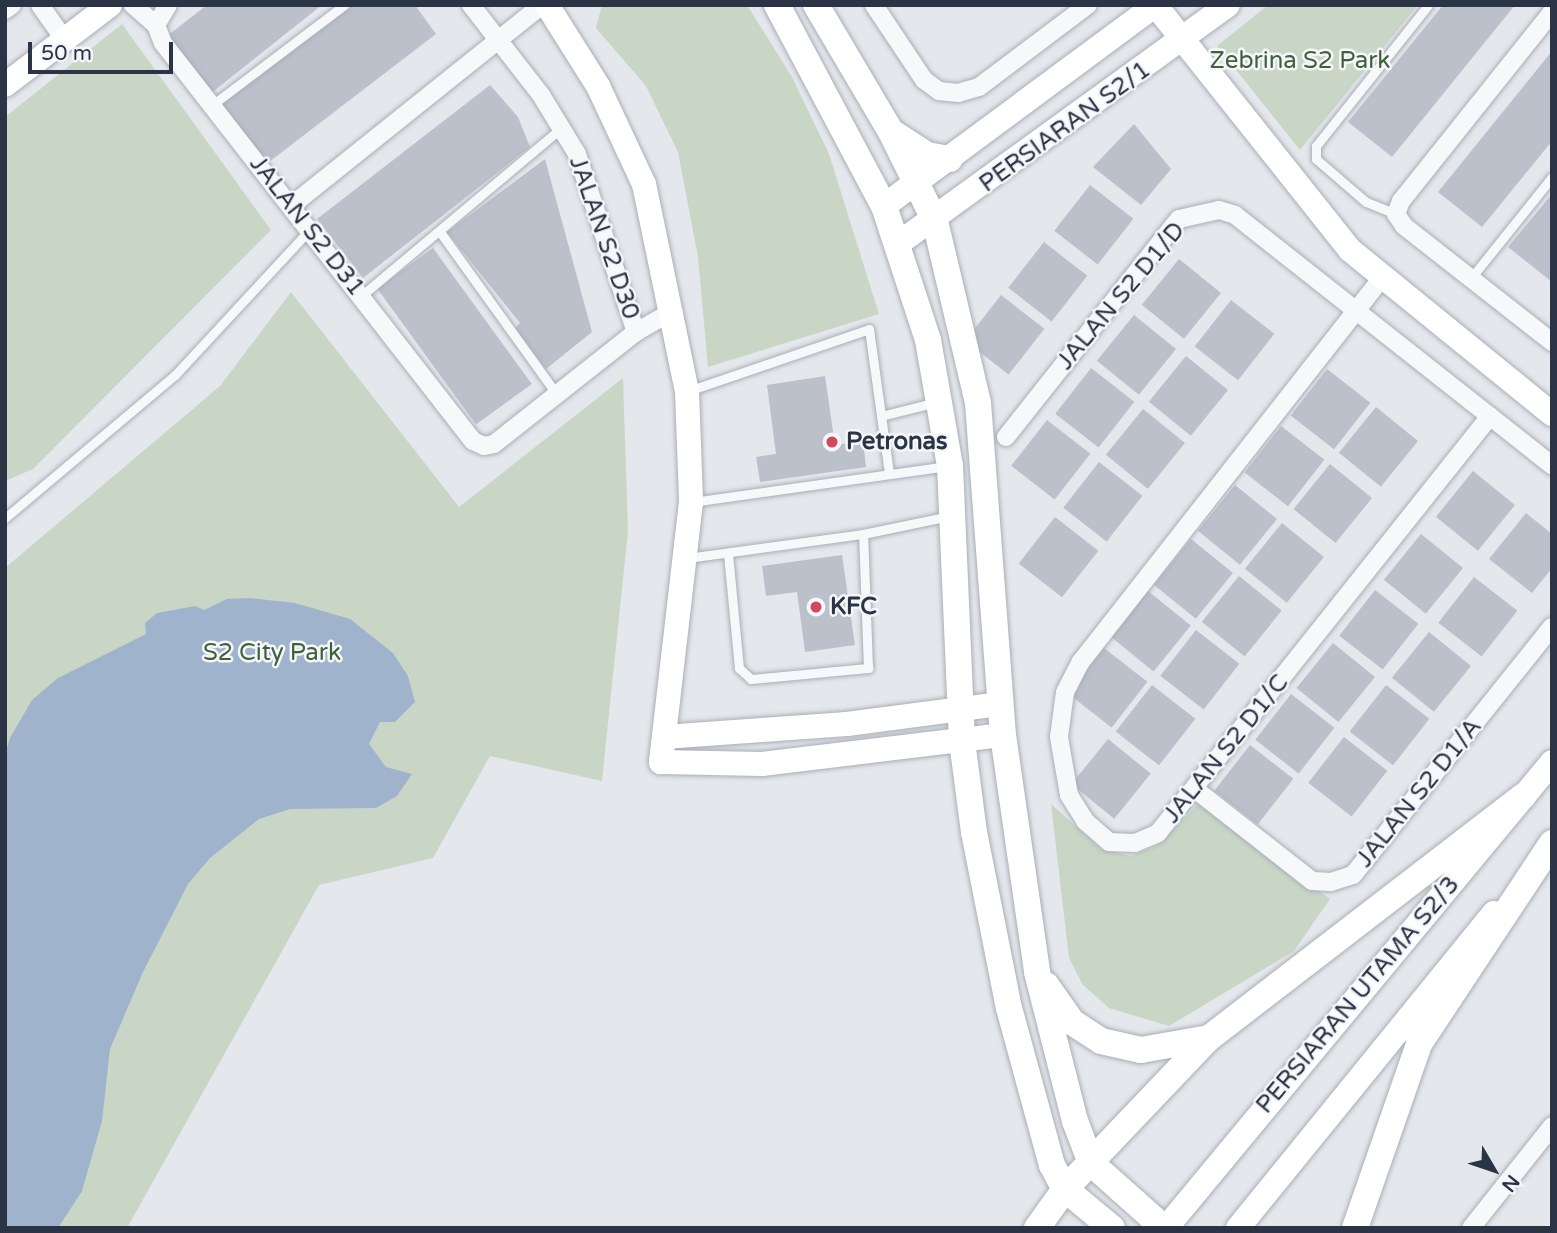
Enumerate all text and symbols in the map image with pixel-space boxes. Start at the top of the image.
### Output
scale bar [32,28,177,72]
text: 50 m [41,41,92,66]
park label: Zebrina S2 Park [1210,47,1390,75]
street label: PERSIARAN S2/1 [974,55,1156,199]
street label: JALAN S2 D31 [243,150,371,302]
street label: JALAN S2 D30 [563,153,645,323]
street label: JALAN S2 D1/D [1051,216,1191,376]
place label: Petronas [846,428,948,456]
marker: Petronas [824,434,840,450]
place label: KFC [830,593,877,621]
marker: KFC [808,599,824,615]
park label: S2 City Park [203,639,341,667]
street label: JALAN S2 D1/C [1157,669,1295,829]
street label: JALAN S2 D1/A [1350,713,1488,873]
street label: PERSIARAN UTAMA S2/3 [1250,871,1466,1119]
north arrow [1459,1135,1529,1205]
text: N [1497,1170,1524,1196]

